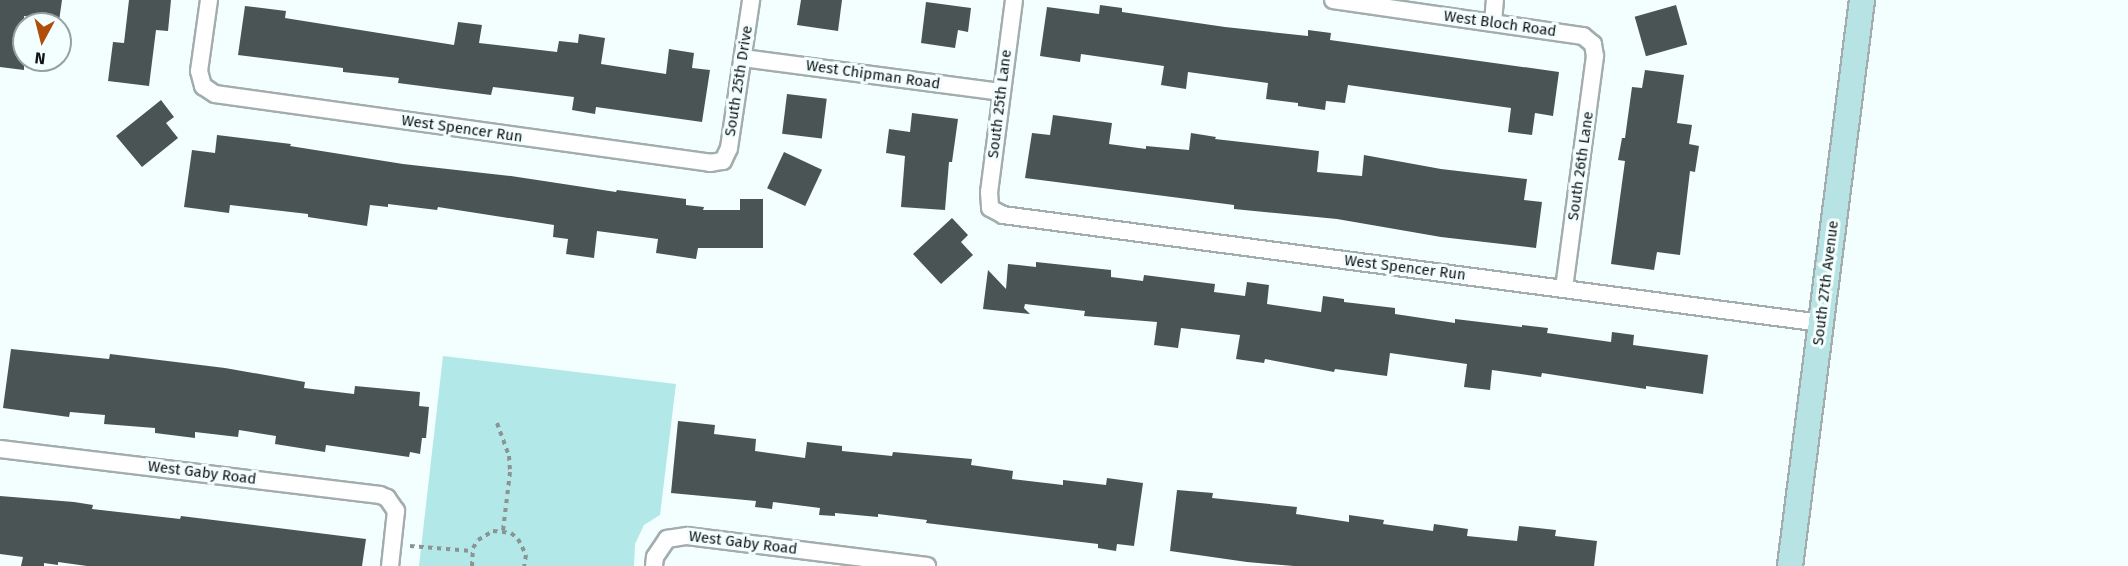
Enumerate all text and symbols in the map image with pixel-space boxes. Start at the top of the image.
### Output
street label: West Bloch Road [1443,7,1557,41]
north arrow [12,12,72,72]
street label: South 25th Drive [721,24,757,138]
text: N [34,48,46,68]
street label: South 25th Lane [984,49,1016,159]
street label: West Chipman Road [805,57,941,93]
street label: South 26th Lane [1564,110,1598,222]
street label: West Spencer Run [400,112,524,146]
street label: South 27th Avenue [1809,219,1843,347]
street label: West Spencer Run [1343,252,1467,284]
street label: West Gaby Road [147,457,257,489]
street label: West Gaby Road [688,527,798,559]

